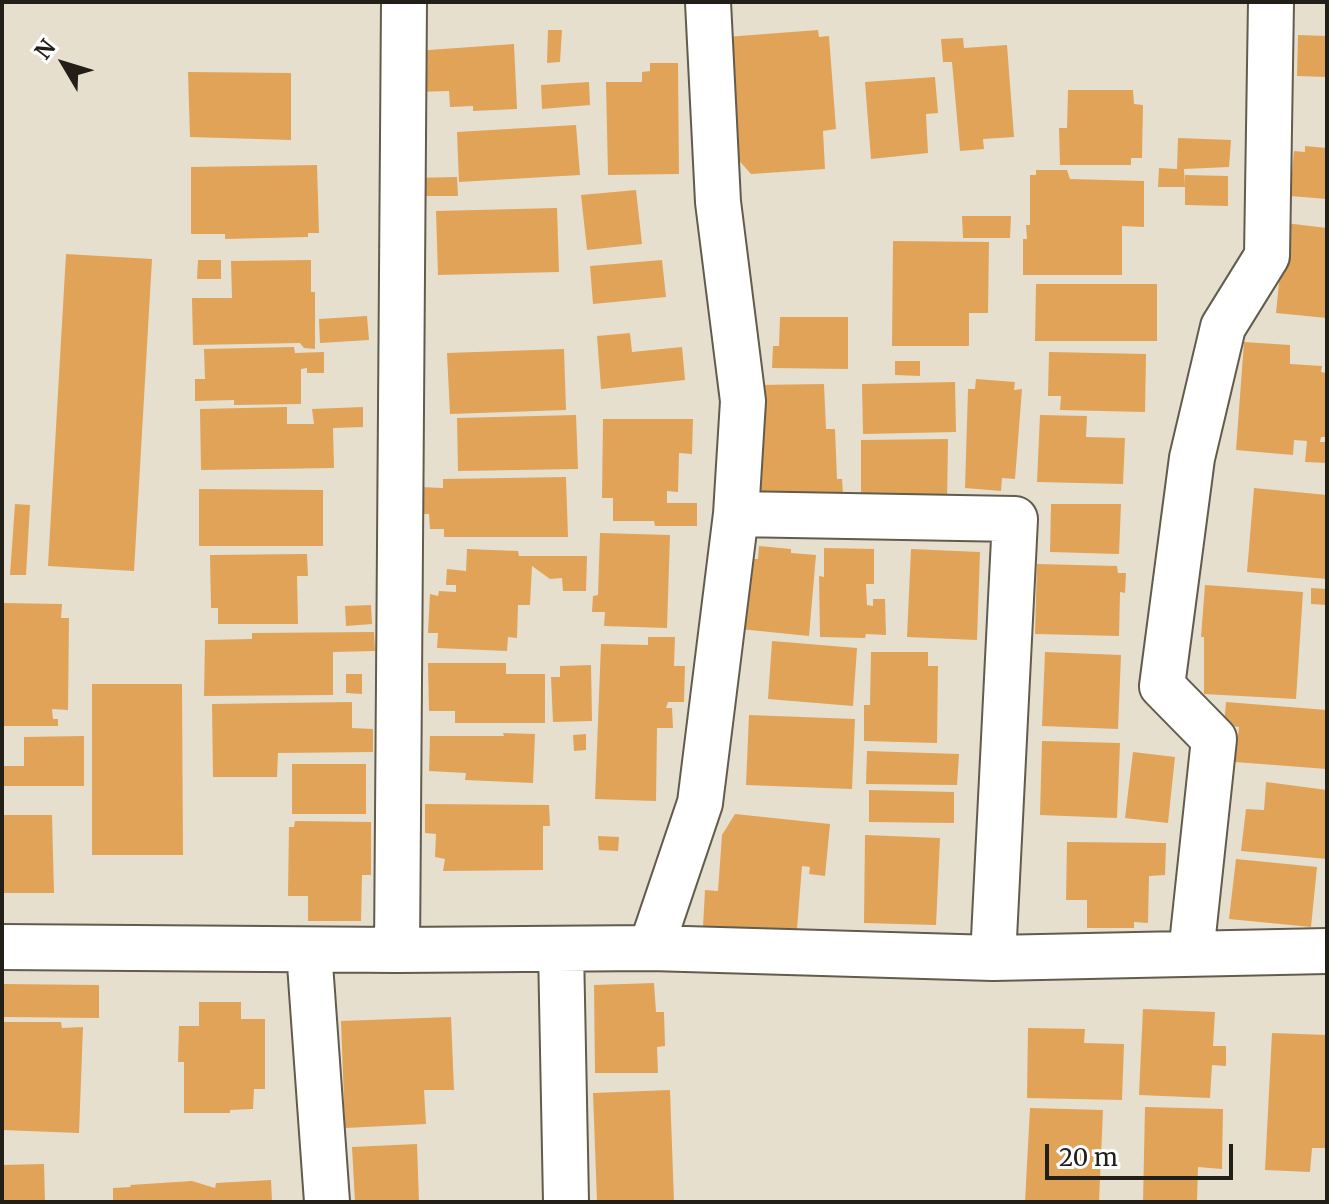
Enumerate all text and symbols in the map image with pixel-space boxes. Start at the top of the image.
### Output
north arrow [24,24,104,104]
text: N [29,34,61,65]
scale bar [1049,1128,1237,1178]
text: 20 m [1059,1142,1118,1173]

